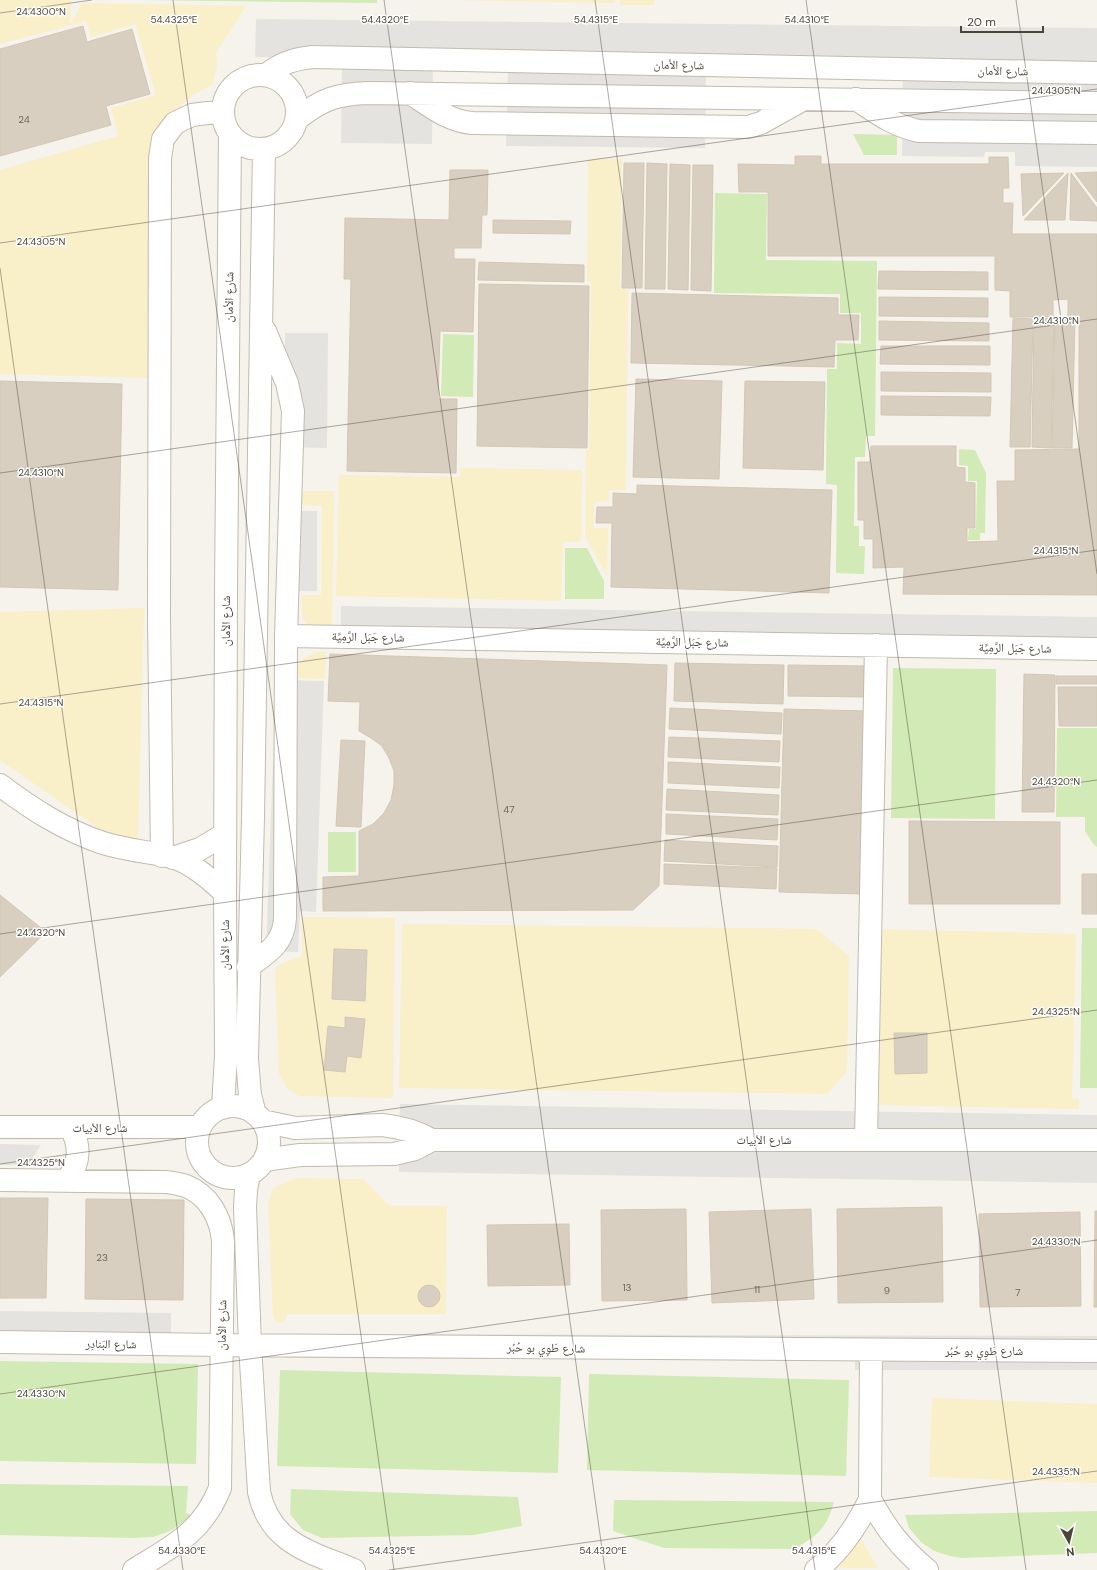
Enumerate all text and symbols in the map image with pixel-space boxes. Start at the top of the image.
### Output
text: 24.4300°N [16,5,66,18]
scale bar [961,8,1043,34]
text: 54.4325°E [150,13,198,26]
text: 54.4320°E [361,13,409,26]
text: 54.4315°E [574,13,618,26]
text: 54.4310°E [785,13,830,26]
text: 20 m [967,14,996,30]
street label: شارع الأمان [654,57,705,73]
street label: شارع الأمان [978,63,1029,79]
text: 24.4305°N [1032,84,1081,97]
house number: 24 [18,113,30,126]
text: 24.4305°N [17,235,66,248]
street label: شارع الأمان [221,271,237,322]
text: 24.4310°N [1033,314,1079,327]
text: 24.4310°N [18,466,64,479]
text: 24.4315°N [1033,544,1079,557]
street label: شارع الأمان [218,596,234,646]
street label: شارع جَبَل الرَّمِيَّة [331,628,405,646]
street label: شارع جَبَل الرَّمِيَّة [655,633,729,651]
street label: شارع جَبَل الرَّمِيَّة [978,639,1052,657]
text: 24.4315°N [18,696,64,709]
text: 24.4320°N [1032,775,1080,788]
house number: 47 [503,803,515,816]
street label: شارع الأمان [217,920,233,970]
text: 24.4320°N [17,926,65,939]
text: 24.4325°N [1032,1005,1080,1018]
street label: شارع الأبيات [73,1120,128,1136]
street label: شارع الأبيات [737,1132,792,1148]
text: 24.4325°N [17,1156,65,1169]
text: 24.4330°N [1032,1235,1080,1248]
house number: 23 [96,1251,108,1264]
house number: 13 [622,1281,632,1294]
house number: 11 [754,1283,760,1296]
house number: 9 [884,1284,890,1297]
house number: 7 [1015,1286,1021,1299]
street label: شارع الأمان [214,1299,230,1350]
street label: شارع البَنادِر [84,1336,137,1352]
street label: شارع طَوِي بو حُبُر [506,1339,585,1359]
street label: شارع طَوِي بو حُبُر [944,1343,1023,1361]
text: 24.4330°N [17,1387,65,1400]
text: 24.4335°N [1032,1465,1080,1478]
north arrow [1049,1522,1089,1562]
text: 54.4330°E [158,1544,206,1557]
text: 54.4325°E [368,1544,416,1557]
text: 54.4320°E [579,1544,627,1557]
text: 54.4315°E [792,1544,836,1557]
text: N [1065,1544,1075,1559]

